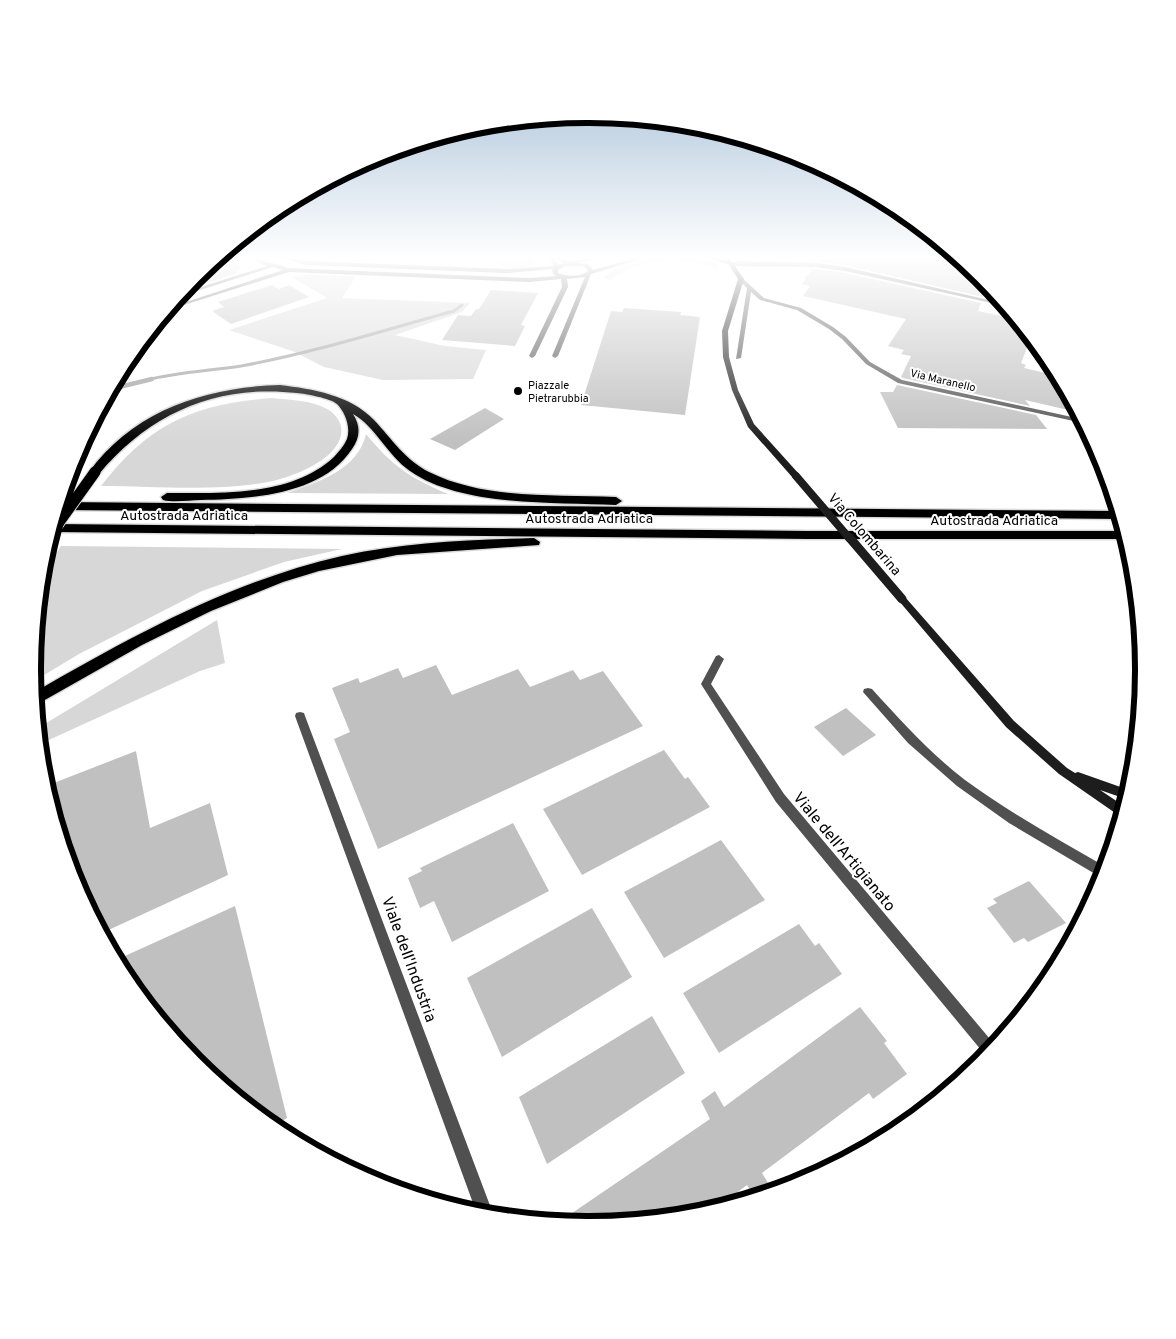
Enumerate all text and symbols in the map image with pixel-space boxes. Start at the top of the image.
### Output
street label: Via Maranello [909,367,977,395]
place label: Piazzale Pietrarubbia [528,379,589,406]
marker: Piazzale Pietrarubbia [512,385,524,397]
street label: Via Colombarina [824,490,904,580]
street label: Autostrada Adriatica [120,508,248,525]
street label: Autostrada Adriatica [525,511,653,528]
street label: Autostrada Adriatica [930,513,1058,530]
street label: Viale dell'Artigianato [788,788,899,916]
street label: Viale dell'Industria [376,894,440,1025]

